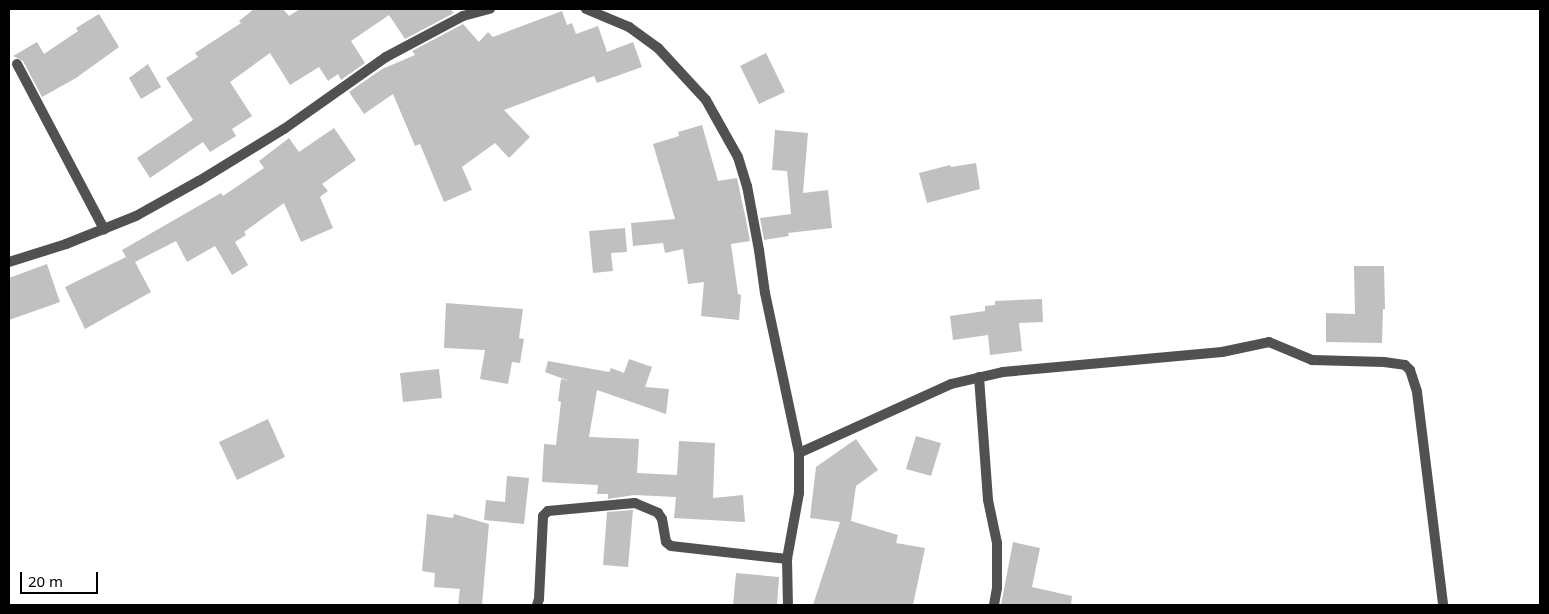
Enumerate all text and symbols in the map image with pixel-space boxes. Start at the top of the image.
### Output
scale bar [22,562,100,594]
text: 20 m [28,571,63,591]

